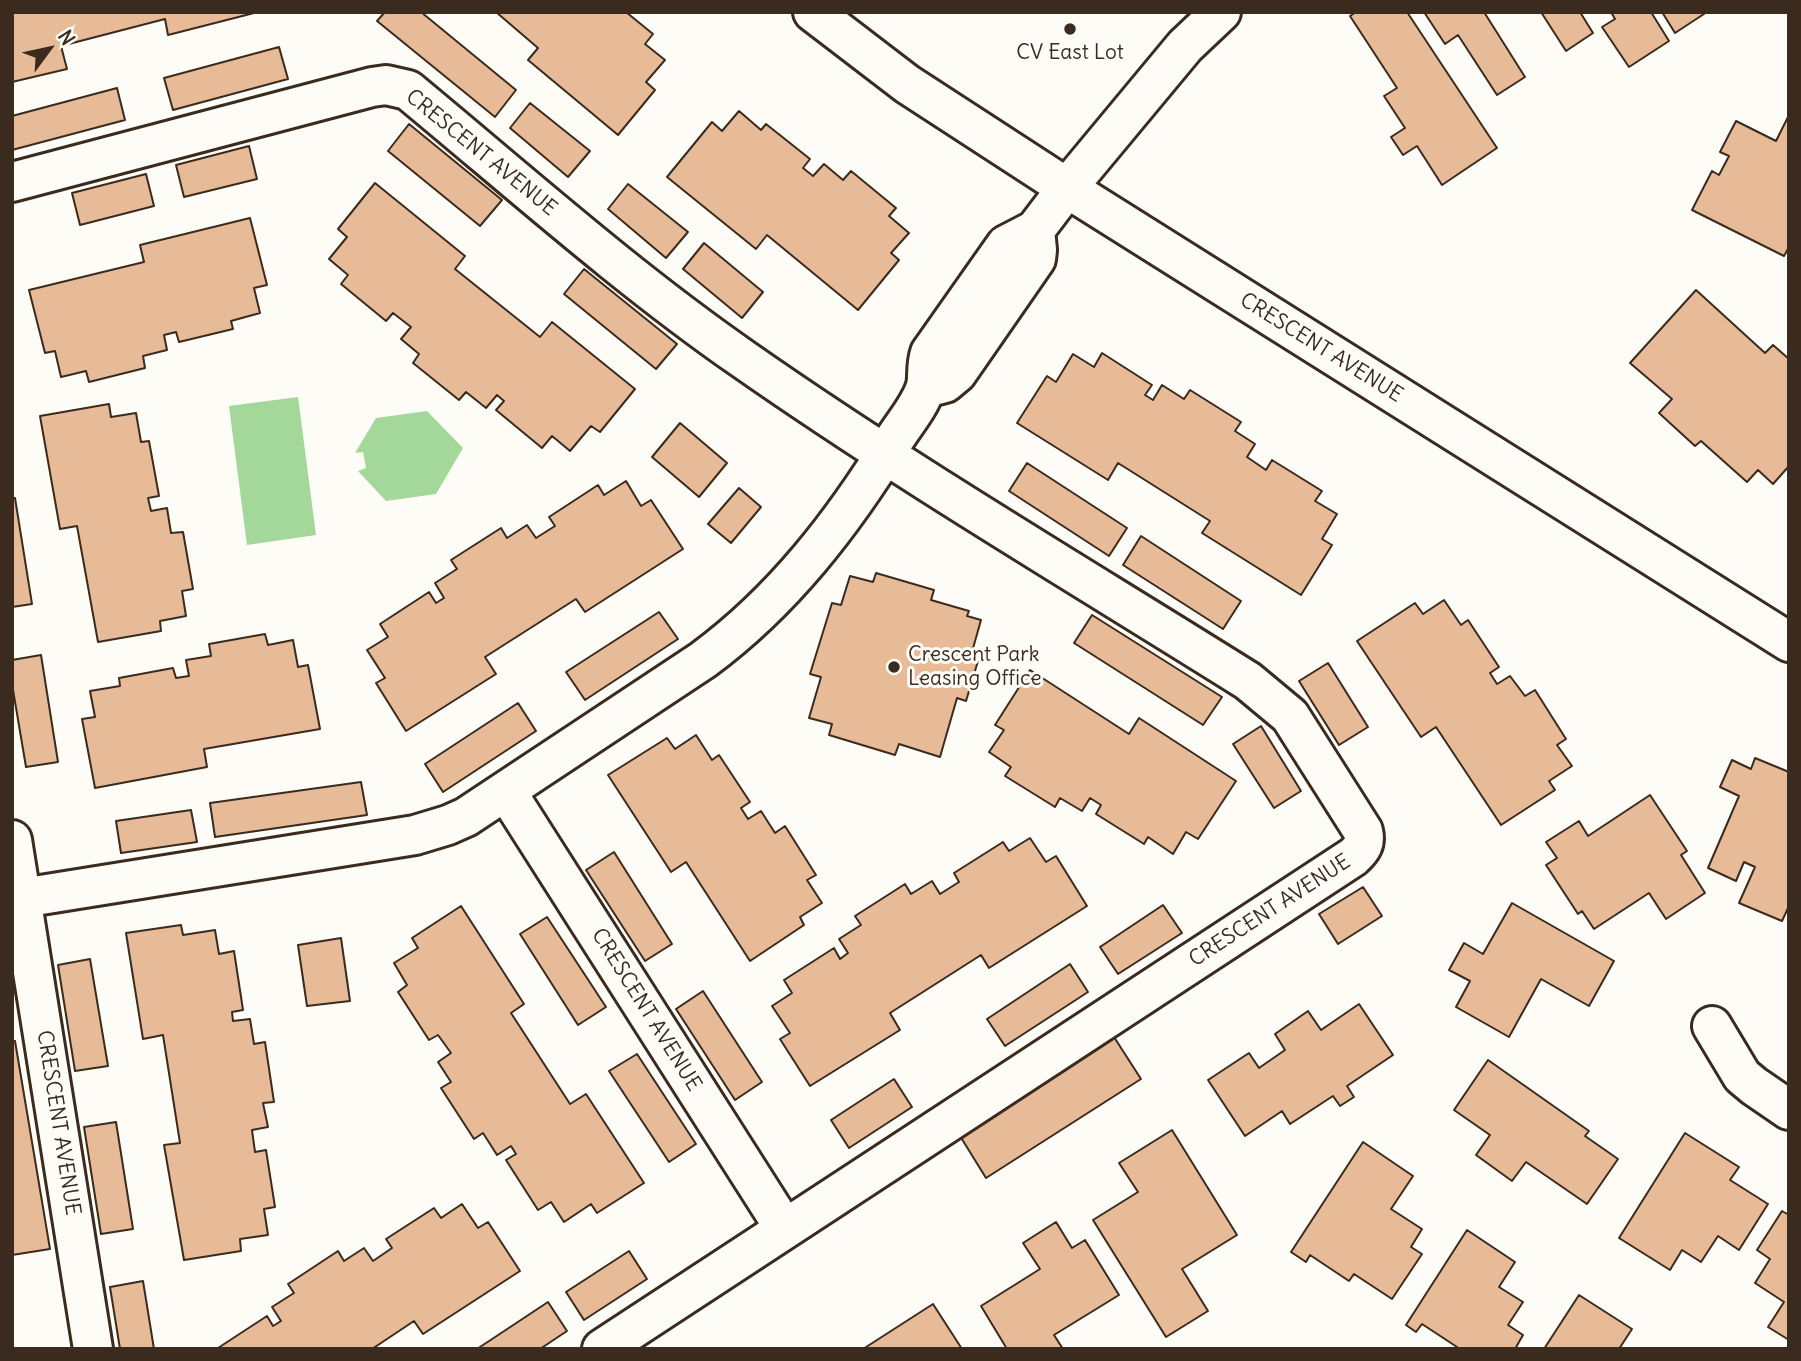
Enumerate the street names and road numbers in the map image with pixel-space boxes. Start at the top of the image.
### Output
street label: CRESCENT AVENUE [400,84,562,222]
street label: CRESCENT AVENUE [1235,288,1407,408]
street label: CRESCENT AVENUE [1185,850,1355,972]
street label: CRESCENT AVENUE [586,924,706,1096]
street label: CRESCENT AVENUE [31,1029,85,1217]

